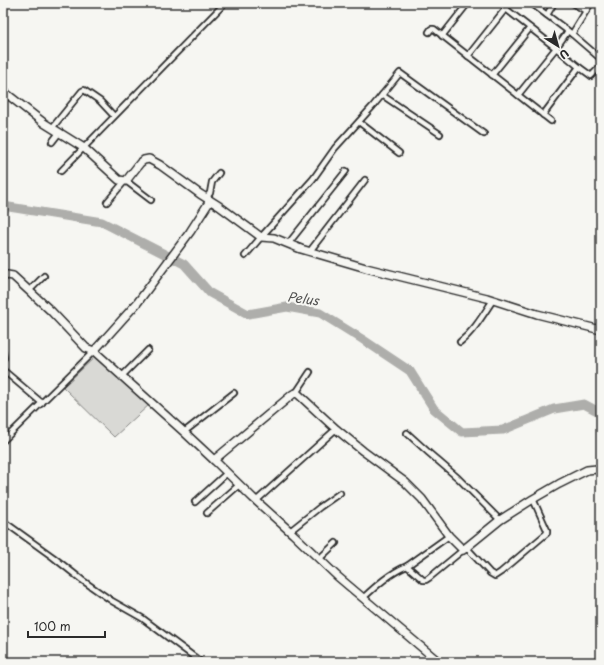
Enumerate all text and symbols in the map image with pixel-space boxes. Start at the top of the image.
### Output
north arrow [538,26,578,66]
text: U [556,45,573,64]
water label: Pelus [286,286,321,310]
scale bar [28,613,105,639]
text: 100 m [34,617,71,635]

